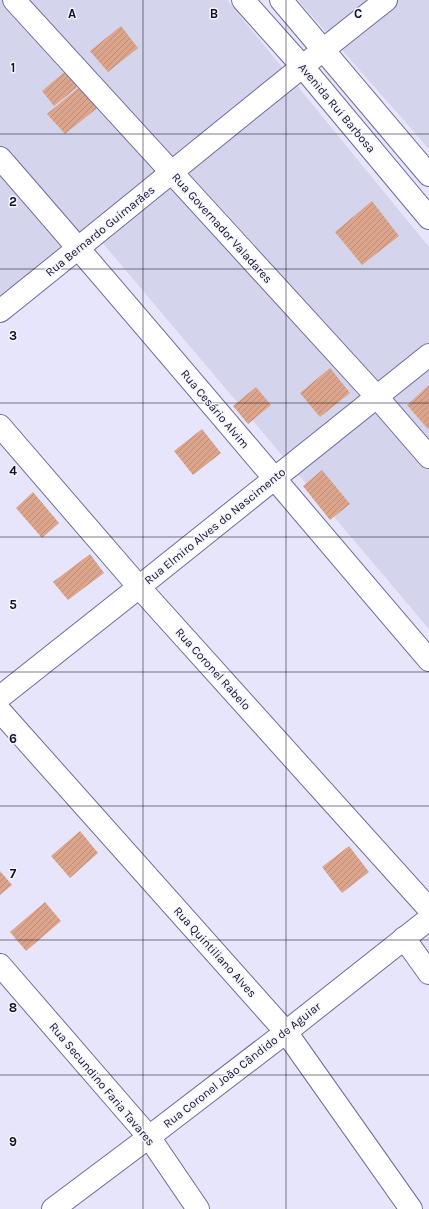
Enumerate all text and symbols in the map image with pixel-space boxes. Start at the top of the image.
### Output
text: A [68,6,76,21]
text: B [210,6,218,21]
text: C [354,6,362,21]
text: 1 [11,60,15,75]
street label: Avenida Rui Barbosa [296,61,378,155]
street label: Rua Governador Valadares [169,170,275,286]
street label: Rua Bernardo Guimarães [43,183,157,279]
text: 2 [9,194,17,209]
text: 3 [9,328,17,343]
street label: Rua Cesário Alvim [178,367,252,451]
text: 4 [9,463,17,478]
street label: Rua Elmiro Alves do Nascimento [142,465,288,587]
text: 5 [9,597,17,612]
street label: Rua Coronel Rabelo [172,625,254,713]
text: 6 [9,731,17,746]
text: 7 [10,866,17,881]
street label: Rua Quintiliano Alves [171,904,259,1000]
street label: Rua Coronel João Cândido de Aguiar [161,999,324,1131]
text: 8 [9,1000,17,1015]
street label: Rua Secundino Faria Tavares [46,1020,158,1148]
text: 9 [9,1134,17,1149]

